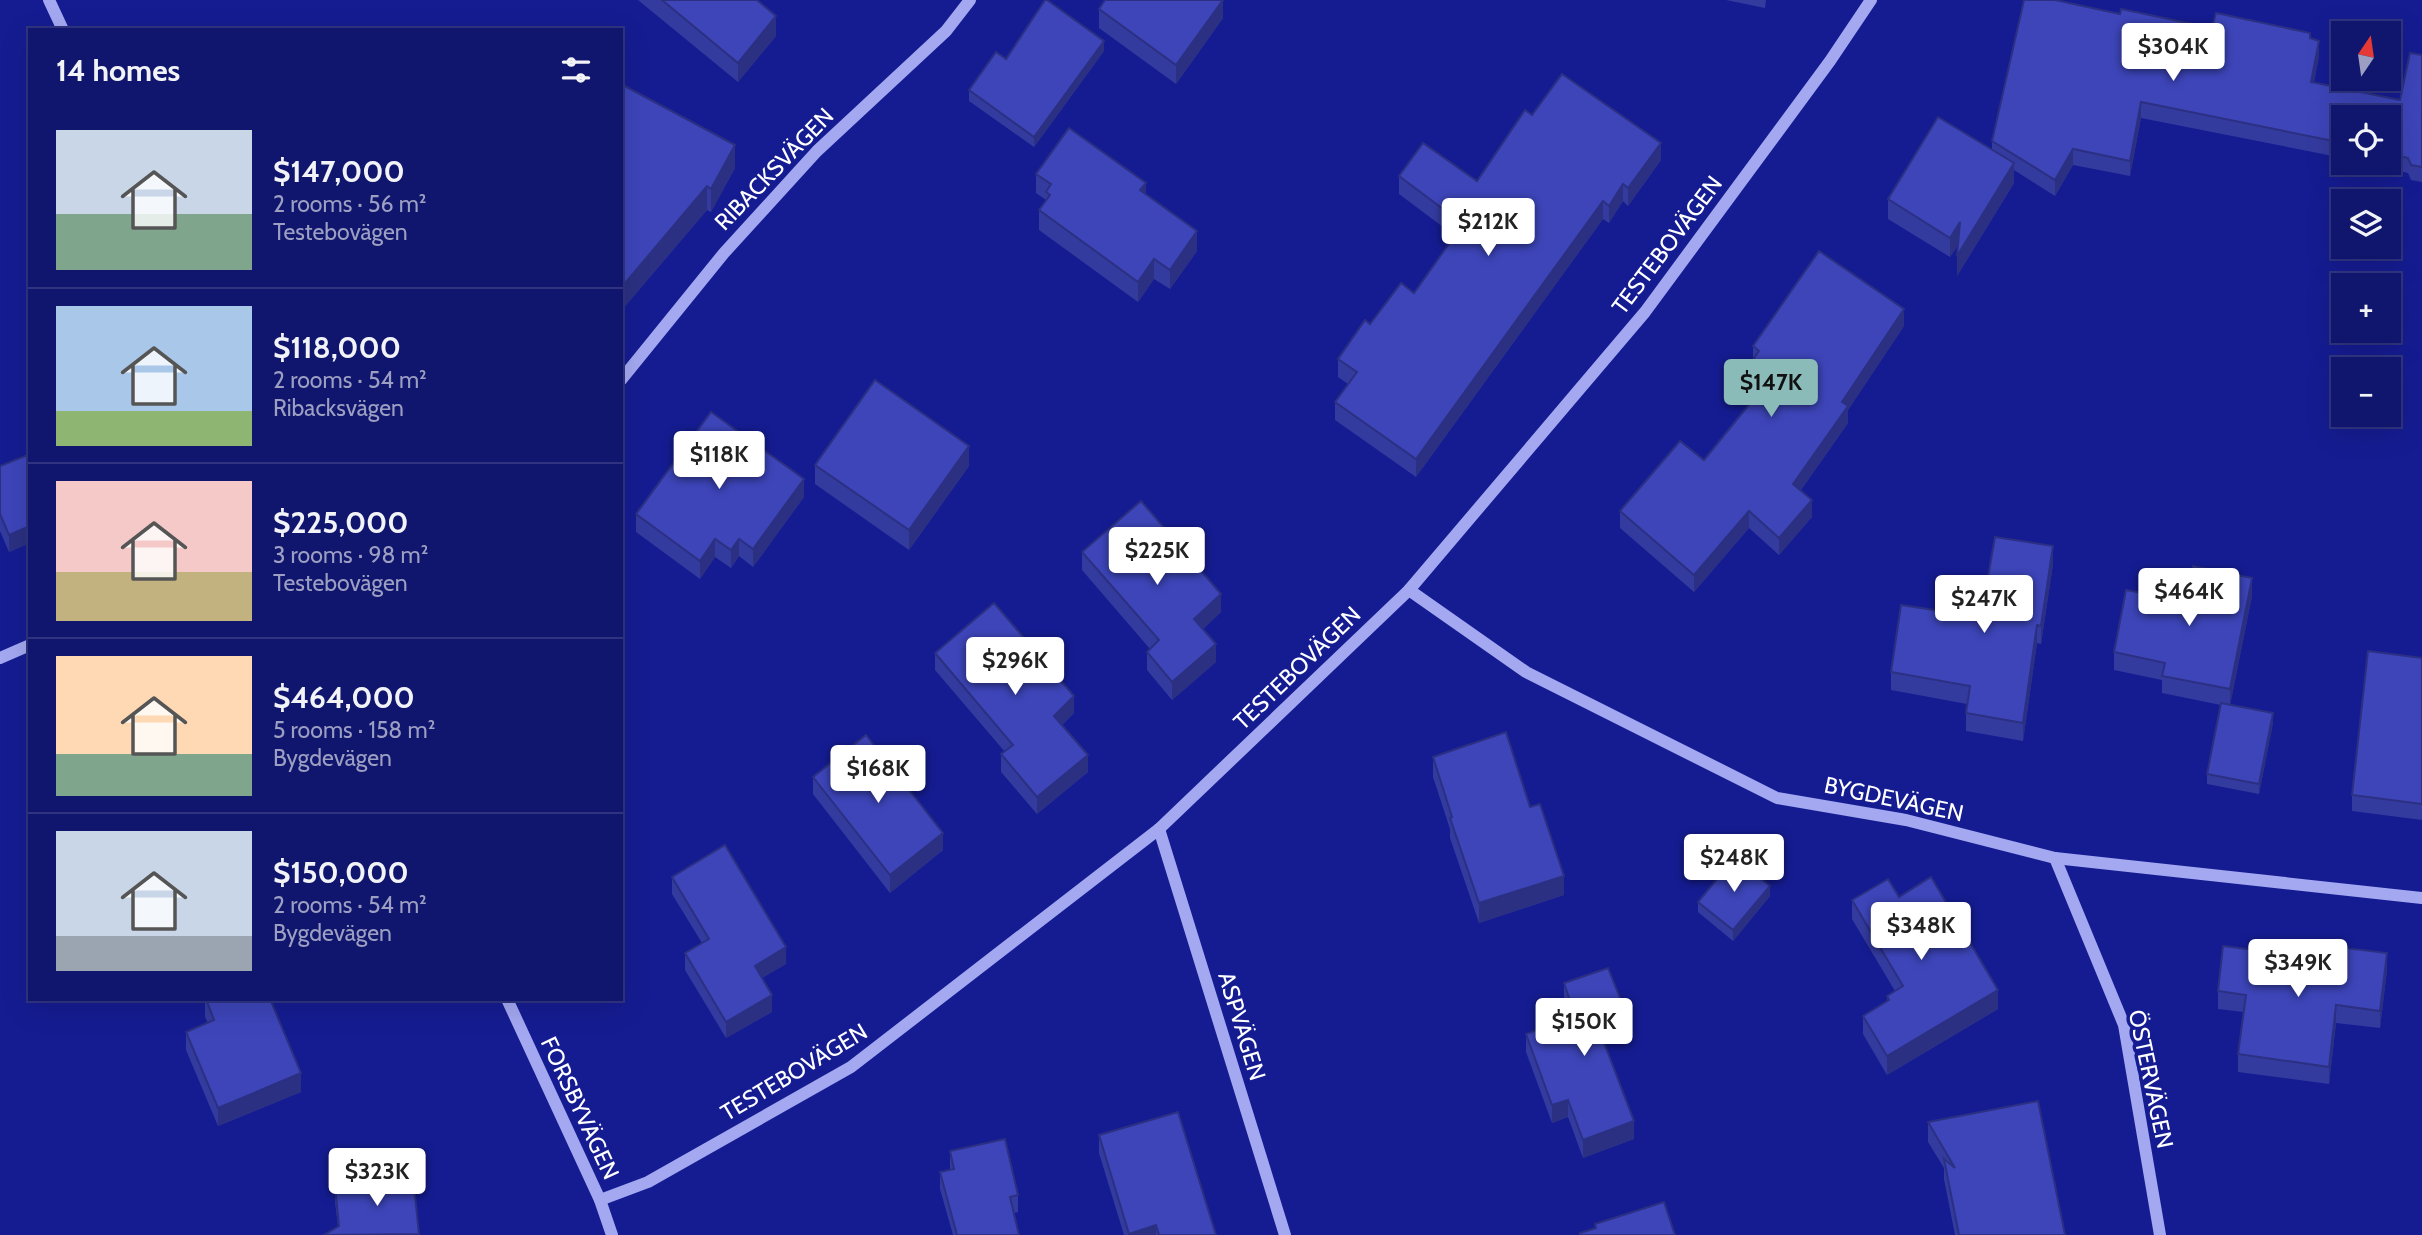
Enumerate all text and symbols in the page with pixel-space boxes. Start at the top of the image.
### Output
north arrow [2331,21,2401,91]
map controls [2331,21,2401,427]
pin: $304K [2124,24,2222,83]
text: $304K [2138,32,2208,60]
icon: filters [557,51,595,89]
text: 14 homes [56,52,180,89]
street label: RIBACKSVÄGEN [709,102,839,236]
button: locate [2331,105,2401,175]
text: $147,000 [273,153,405,190]
icon: home [112,158,196,242]
street label: TESTEBOVÄGEN [1606,170,1728,320]
button: layers [2331,189,2401,259]
text: 2 rooms · 56 m² [273,190,427,218]
pin: $212K [1439,198,1537,258]
text: $212K [1458,207,1518,235]
text: Testebovägen [273,218,408,246]
button: + [2331,273,2401,343]
text: $118,000 [273,329,401,366]
icon: home [112,334,196,418]
button: − [2331,357,2401,427]
pin: $147K [1722,360,1820,419]
text: 2 rooms · 54 m² [273,366,427,394]
text: $147K [1740,368,1802,396]
text: Ribacksvägen [273,394,404,422]
pin: $118K [670,432,768,491]
text: $118K [690,440,748,468]
text: $225,000 [273,504,408,541]
icon: home [112,509,196,593]
pin: $225K [1108,528,1206,587]
text: $225K [1125,536,1189,564]
text: 3 rooms · 98 m² [273,541,428,569]
pin: $464K [2140,568,2238,628]
text: Testebovägen [273,569,408,597]
pin: $247K [1935,576,2033,635]
text: $464K [2154,577,2224,605]
text: $247K [1951,584,2017,612]
street label: TESTEBOVÄGEN [1228,600,1366,736]
pin: $296K [966,638,1064,697]
text: $296K [982,646,1048,674]
text: $464,000 [273,679,415,716]
icon: home [112,684,196,768]
text: 5 rooms · 158 m² [273,716,435,744]
text: Bygdevägen [273,744,392,772]
pin: $168K [829,746,927,805]
text: $168K [846,754,910,782]
street label: BYGDEVÄGEN [1822,771,1966,827]
pin: $248K [1685,834,1783,894]
text: $248K [1700,843,1768,871]
text: $150,000 [273,854,409,891]
icon: home [112,859,196,943]
text: 2 rooms · 54 m² [273,891,427,919]
pin: $348K [1872,902,1970,962]
text: $348K [1887,911,1955,939]
text: Bygdevägen [273,919,392,947]
pin: $349K [2249,940,2347,999]
text: $349K [2264,948,2332,976]
street label: ASPVÄGEN [1212,968,1272,1084]
pin: $150K [1535,998,1633,1058]
text: $150K [1552,1007,1616,1035]
street label: ÖSTERVÄGEN [2123,1007,2179,1151]
street label: TESTEBOVÄGEN [716,1017,872,1127]
street label: FORSBYVÄGEN [535,1032,625,1184]
pin: $323K [328,1148,426,1208]
text: $323K [345,1157,409,1185]

